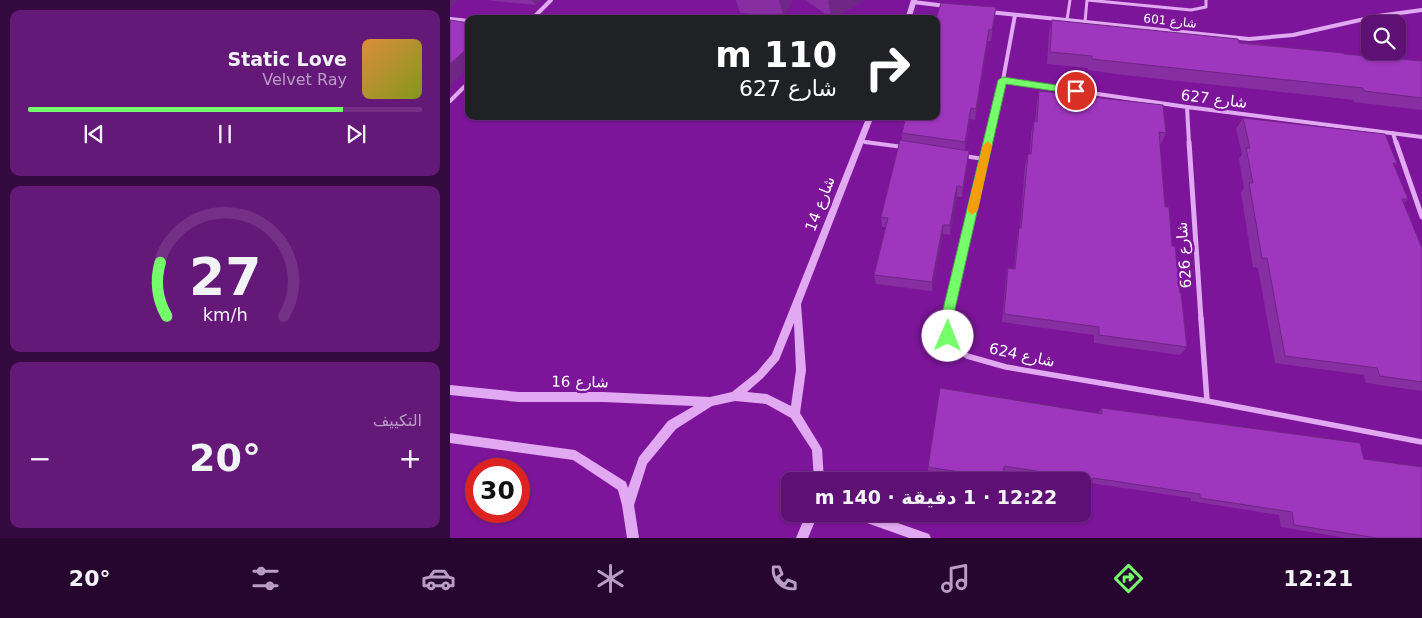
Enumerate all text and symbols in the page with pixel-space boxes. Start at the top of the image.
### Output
street label: شارع 601 [1143,11,1197,32]
map controls [1361,15,1406,60]
button: search [1361,15,1406,60]
text: 110 m [715,35,837,75]
icon: right [855,35,920,100]
text: Static Love [228,48,347,70]
text: Velvet Ray [262,70,347,89]
pin [1055,70,1097,112]
text: شارع 627 [739,76,837,101]
icon: arrive [1062,77,1090,105]
street label: شارع 627 [1180,86,1248,112]
icon: previous [80,120,108,148]
icon: pause [211,120,239,148]
icon: next [342,120,370,148]
street label: شارع 14 [801,174,839,234]
street label: شارع 626 [1173,221,1195,289]
text: 27 [189,247,261,307]
text: km/h [202,304,248,325]
position arrow [921,309,973,361]
street label: شارع 624 [987,339,1057,371]
street label: شارع 16 [551,373,609,391]
text: التكييف [373,411,422,430]
text: 20° [189,436,261,480]
text: − [28,442,51,475]
text: + [399,442,422,475]
speed limit sign: 30 [465,458,530,523]
text: 12:22 · 1 دقيقة · 140 m [815,486,1057,508]
icon: filters [248,561,283,596]
icon: car [421,561,456,596]
icon: climate [593,561,628,596]
icon: phone [766,561,801,596]
icon: music [938,561,973,596]
icon: directions [1111,561,1146,596]
text: 20° [69,566,110,591]
text: 12:21 [1283,566,1353,591]

